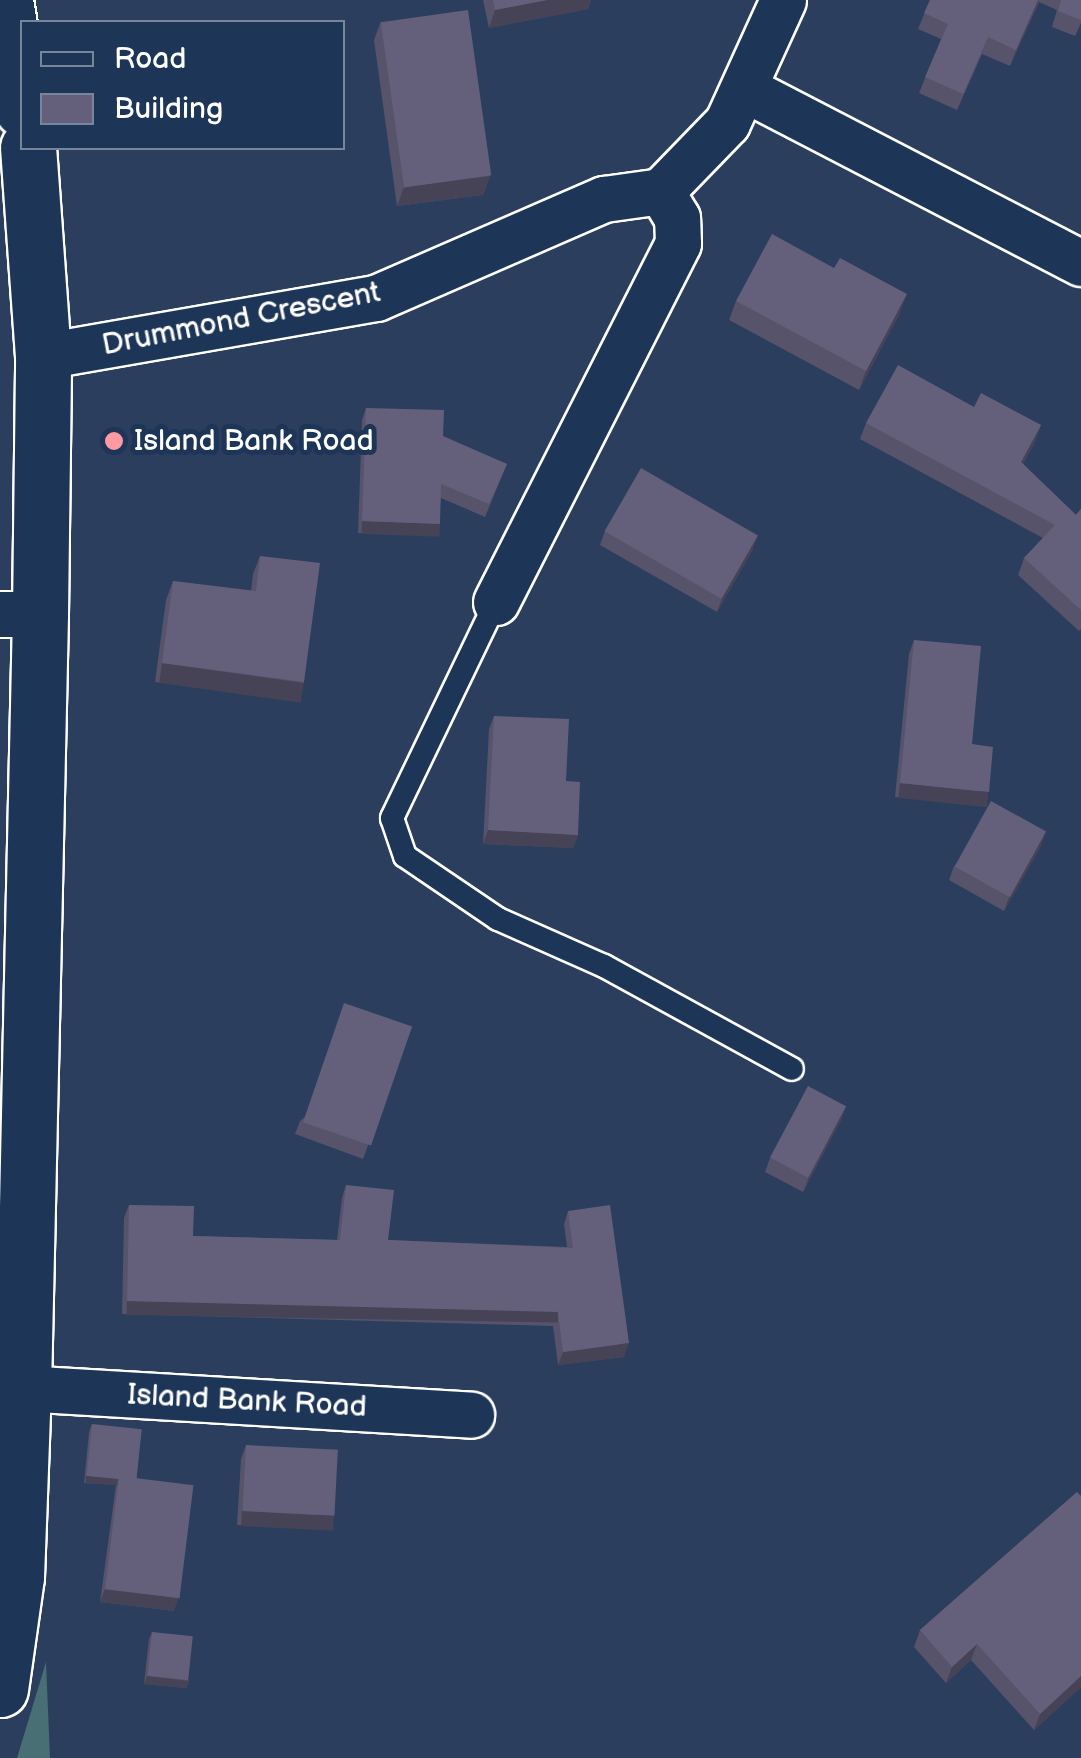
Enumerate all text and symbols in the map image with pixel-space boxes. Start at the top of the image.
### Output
legend [20,20,345,150]
text: Road [114,41,187,77]
text: Building [114,91,223,127]
street label: Drummond Crescent [99,274,383,364]
place label: Island Bank Road [134,423,374,459]
marker: Island Bank Road [103,430,125,452]
street label: Island Bank Road [126,1377,368,1425]

